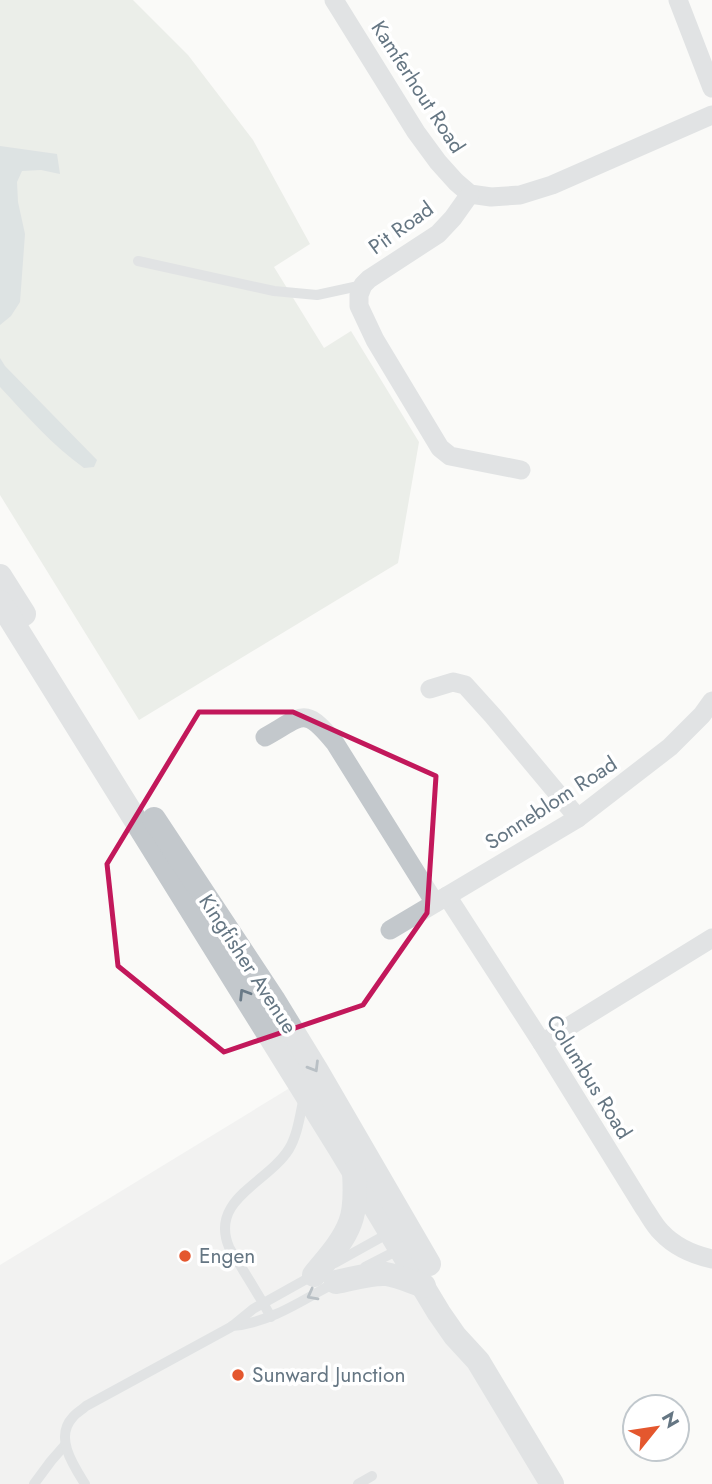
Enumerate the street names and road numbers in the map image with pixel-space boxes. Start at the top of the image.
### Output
street label: Kamferhout Road [364,15,472,159]
street label: Pit Road [362,194,440,262]
street label: Sonneblom Road [479,749,623,857]
street label: Kingfisher Avenue [192,888,305,1040]
street label: Columbus Road [539,1009,639,1145]

